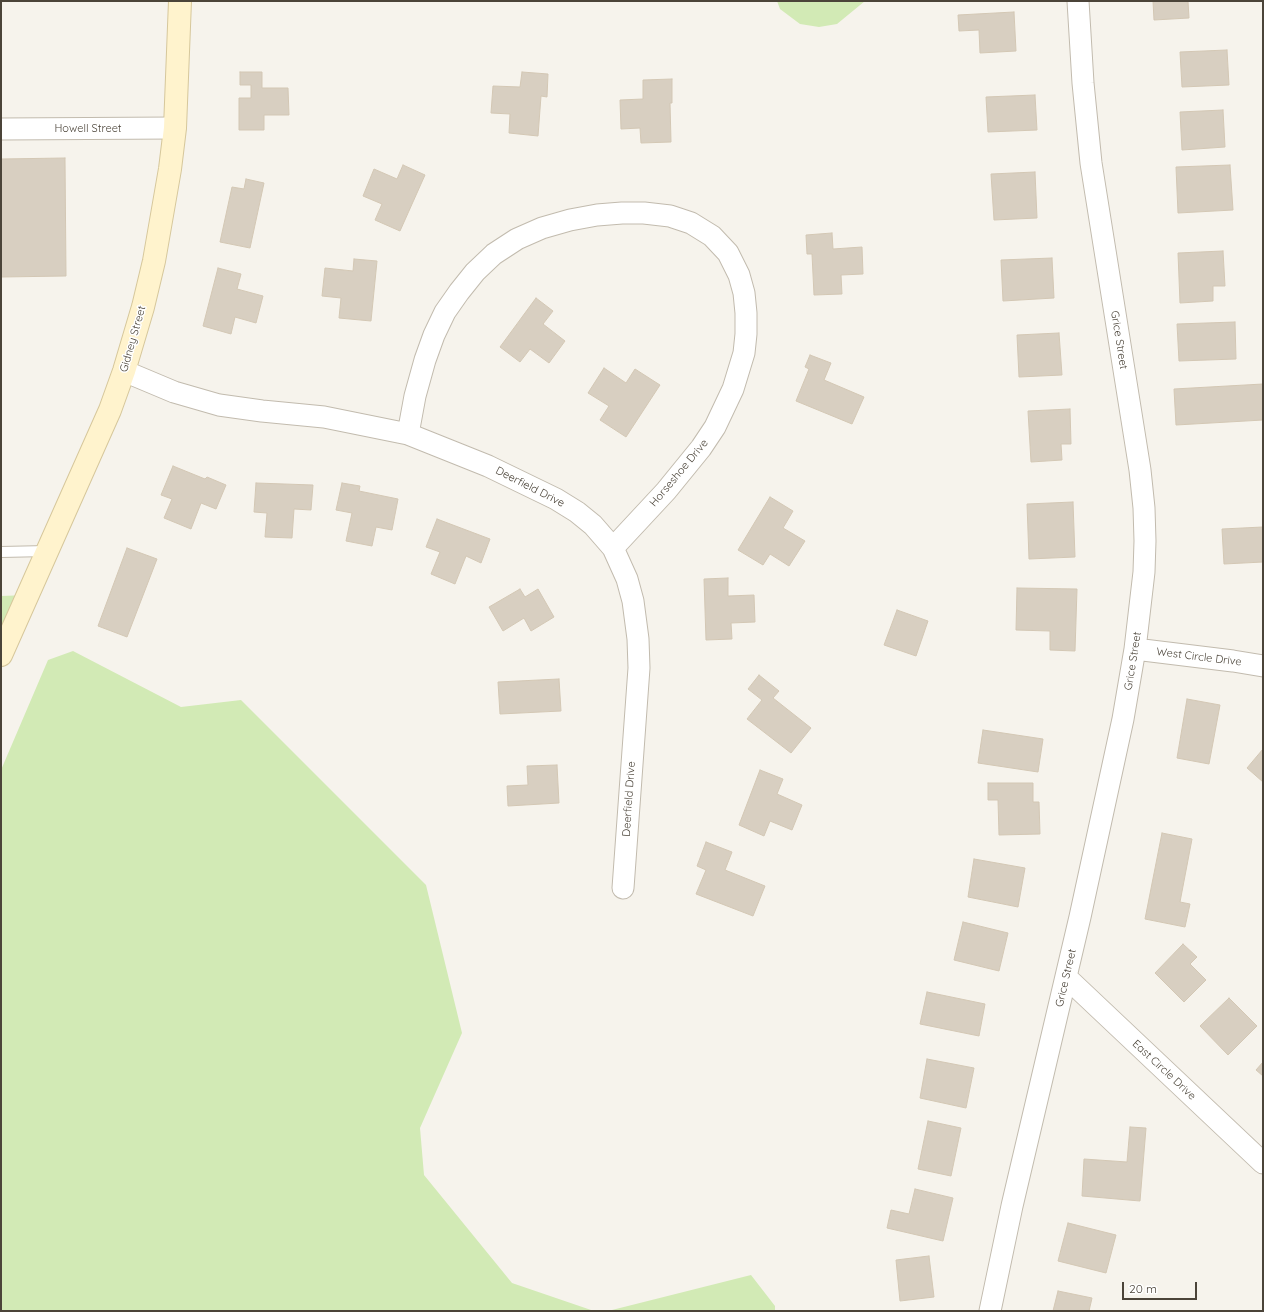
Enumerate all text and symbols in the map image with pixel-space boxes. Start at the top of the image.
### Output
street label: Howell Street [54,122,122,136]
street label: Gidney Street [117,304,149,374]
street label: Grice Street [1108,310,1130,370]
street label: Horseshoe Drive [647,437,711,509]
street label: Deerfield Drive [493,464,567,510]
street label: Grice Street [1122,631,1144,691]
street label: West Circle Drive [1156,645,1242,669]
street label: Deerfield Drive [620,761,638,837]
street label: Grice Street [1053,948,1079,1008]
street label: East Circle Drive [1129,1037,1199,1103]
scale bar [1124,1274,1199,1300]
text: 20 m [1129,1281,1157,1296]

